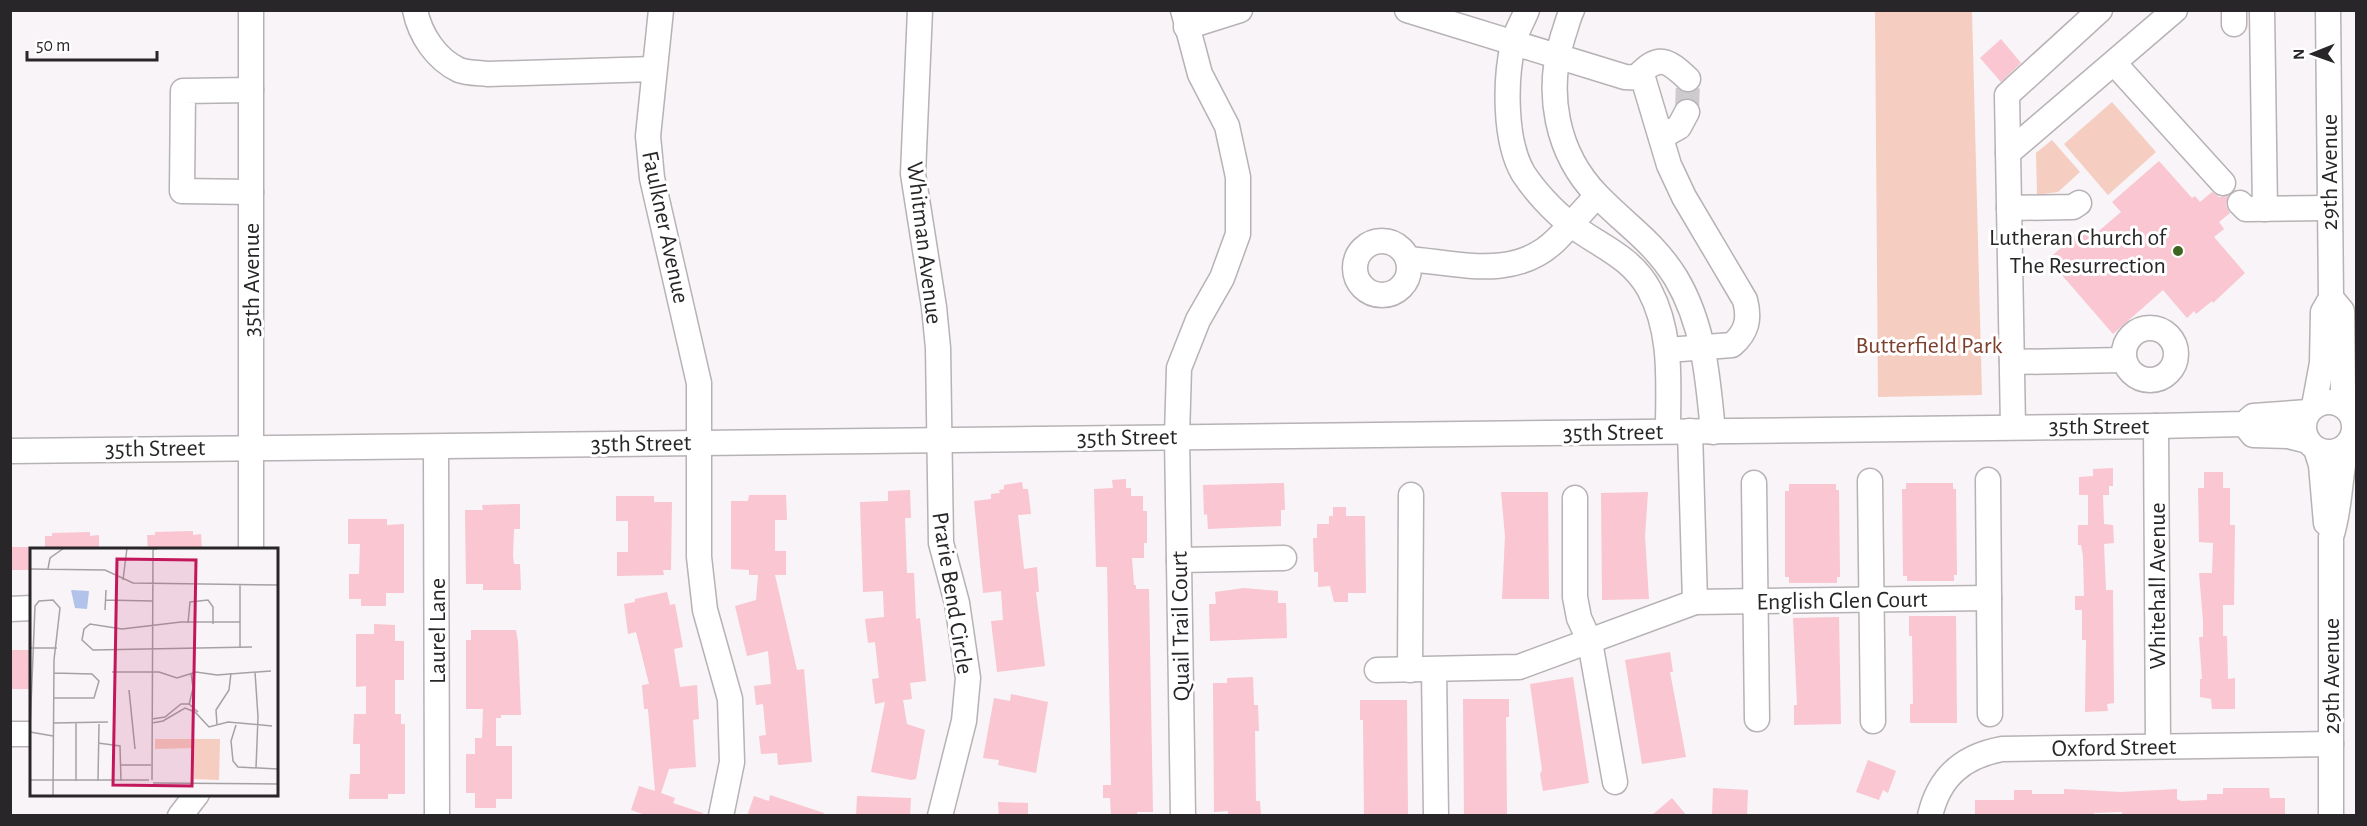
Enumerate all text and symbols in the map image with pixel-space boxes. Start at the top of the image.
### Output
scale bar [27,24,158,62]
north arrow [2283,24,2343,84]
text: 50 m [36,37,70,55]
text: N [2291,49,2307,60]
street label: 29th Avenue [2318,114,2342,230]
street label: Faulkner Avenue [637,149,693,306]
street label: Whitman Avenue [902,161,946,326]
street label: 35th Avenue [240,223,264,337]
place label: Lutheran Church of The Resurrection [1989,226,2168,278]
marker: Lutheran Church of The Resurrection [2171,244,2185,258]
park label: Butterfield Park [1855,334,2003,358]
street label: 35th Street [2049,415,2150,439]
street label: 35th Street [1563,420,1664,446]
street label: 35th Street [1077,425,1178,451]
street label: 35th Street [591,431,692,457]
street label: 35th Street [105,436,206,462]
street label: Whitehall Avenue [2146,502,2170,670]
street label: Prarie Bend Circle [927,510,977,676]
inset map [30,548,278,796]
street label: Quail Trail Court [1168,550,1194,701]
street label: Laurel Lane [426,578,450,684]
street label: English Glen Court [1756,588,1928,614]
street label: 29th Avenue [2320,618,2344,734]
street label: Oxford Street [2051,735,2177,761]

